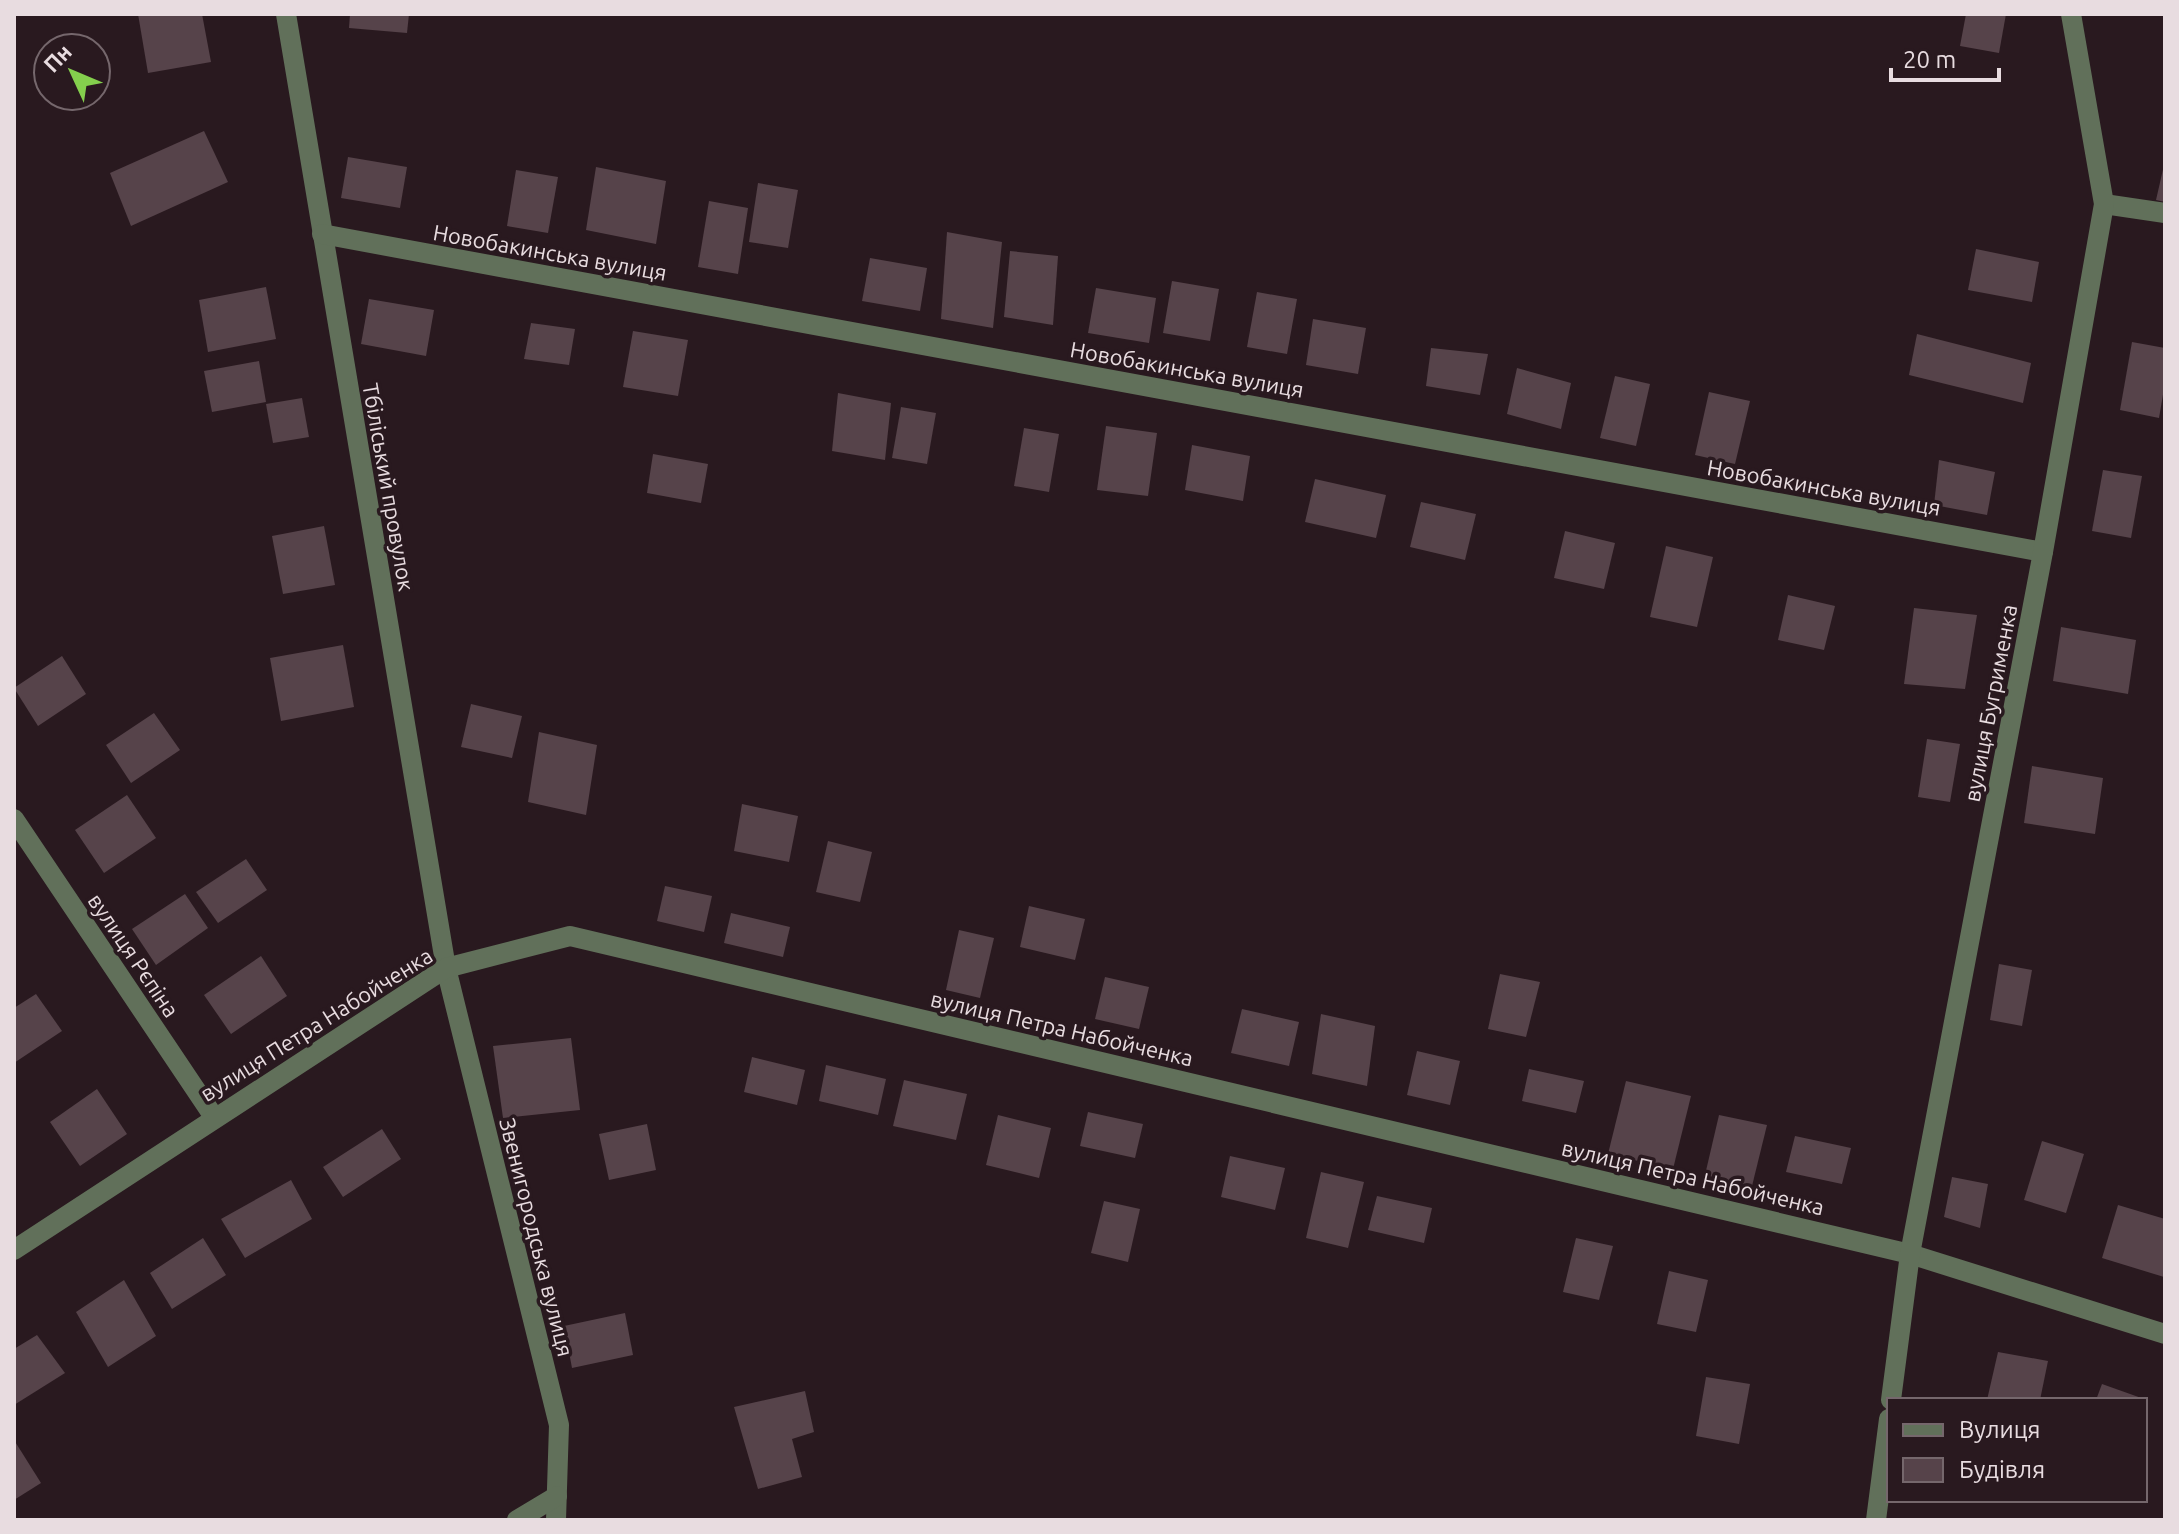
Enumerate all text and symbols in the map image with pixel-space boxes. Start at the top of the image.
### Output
north arrow [32,32,112,112]
scale bar [1891,32,1999,82]
text: Пн [38,39,76,77]
text: 20 m [1903,46,1956,73]
street label: Новобакинська вулиця [431,219,669,285]
street label: Новобакинська вулиця [1068,336,1306,402]
street label: Тбіліський провулок [358,381,420,593]
street label: Новобакинська вулиця [1705,454,1943,520]
street label: вулиця Бугрименка [1959,602,2021,804]
street label: вулиця Рєпіна [83,888,185,1022]
street label: вулиця Петра Набойченка [195,942,437,1106]
street label: вулиця Петра Набойченка [928,986,1196,1070]
street label: Звенигородська вулиця [495,1115,579,1359]
street label: вулиця Петра Набойченка [1559,1135,1827,1219]
legend [1887,1398,2147,1502]
text: Вулиця [1959,1416,2041,1443]
text: Будівля [1959,1456,2045,1483]

